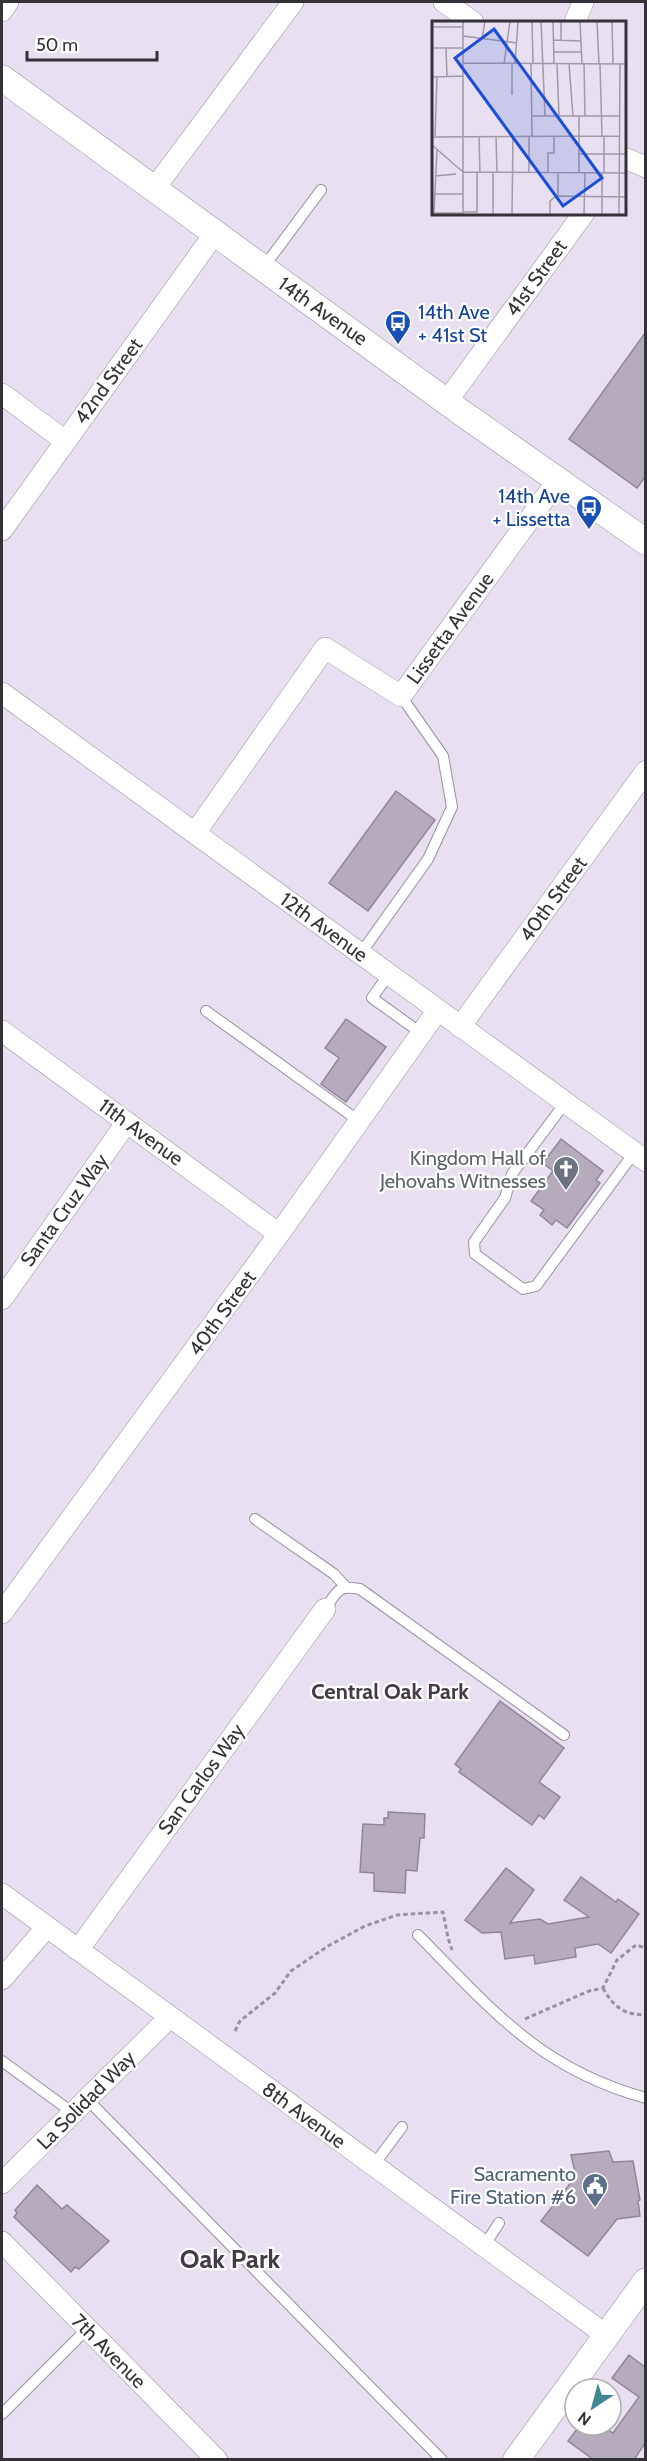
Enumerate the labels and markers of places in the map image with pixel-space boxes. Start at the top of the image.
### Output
place label: 14th Ave + 41st St [418,300,490,347]
bus stop icon: 14th Ave + 41st St [383,308,413,346]
place label: 14th Ave + Lissetta [493,484,570,531]
bus stop icon: 14th Ave + Lissetta [574,493,604,531]
place label: Kingdom Hall of Jehovahs Witnesses [379,1146,546,1193]
church icon: Kingdom Hall of Jehovahs Witnesses [551,1154,581,1192]
place label: Sacramento Fire Station #6 [450,2162,576,2209]
public building icon: Sacramento Fire Station #6 [580,2171,610,2209]

